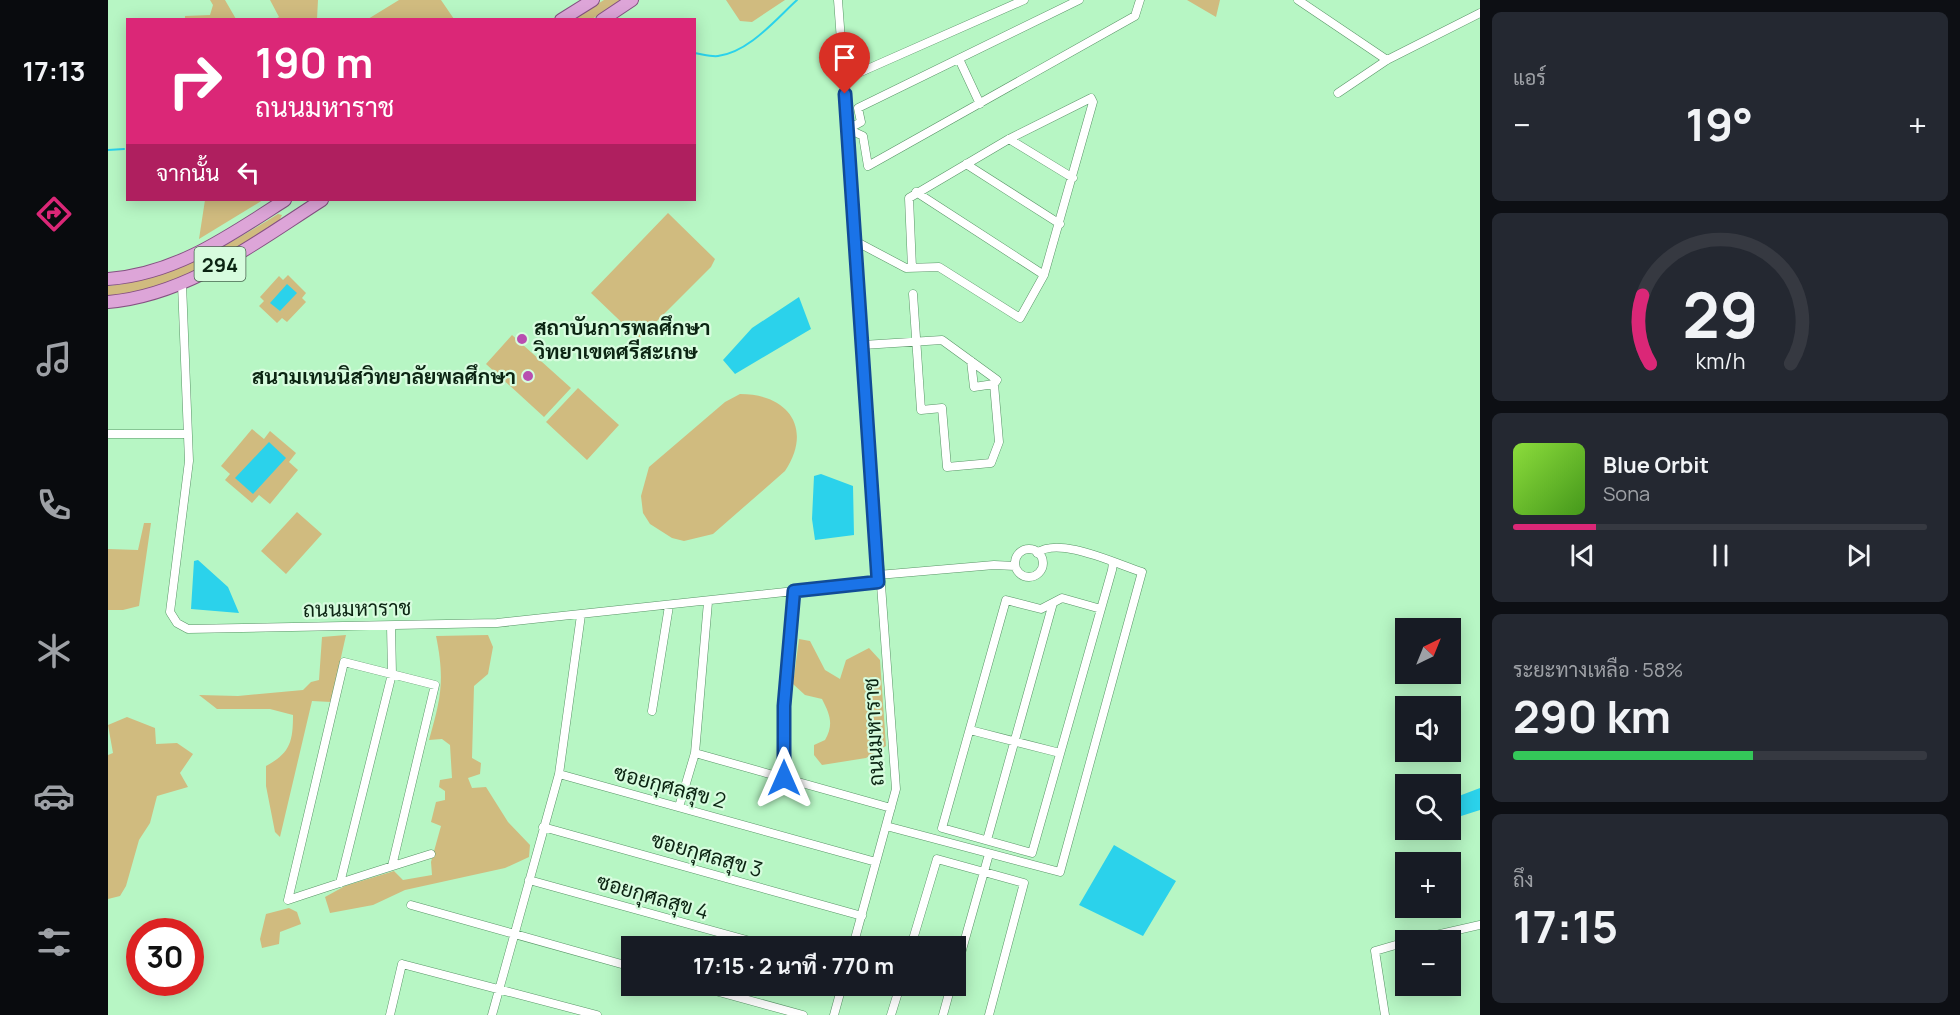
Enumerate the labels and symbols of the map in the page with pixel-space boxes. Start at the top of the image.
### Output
pin [819,32,870,94]
road number: 294 [194,247,246,281]
place label: สถาบันการพลศึกษา วิทยาเขตศรีสะเกษ [533,313,710,365]
marker: สถาบันการพลศึกษา วิทยาเขตศรีสะเกษ [515,332,529,346]
place label: สนามเทนนิสวิทยาลัยพลศึกษา [252,362,516,390]
marker: สนามเทนนิสวิทยาลัยพลศึกษา [521,369,535,383]
street label: ถนนมหาราช [303,593,411,623]
north arrow [1395,618,1461,684]
street label: ถนนมหาราช [856,677,890,787]
position arrow [752,746,816,810]
street label: ซอยกุศลสุข 2 [611,758,729,815]
street label: ซอยกุศลสุข 3 [648,825,766,884]
street label: ซอยกุศลสุข 4 [593,867,712,926]
speed limit sign: 30 [126,918,204,996]

